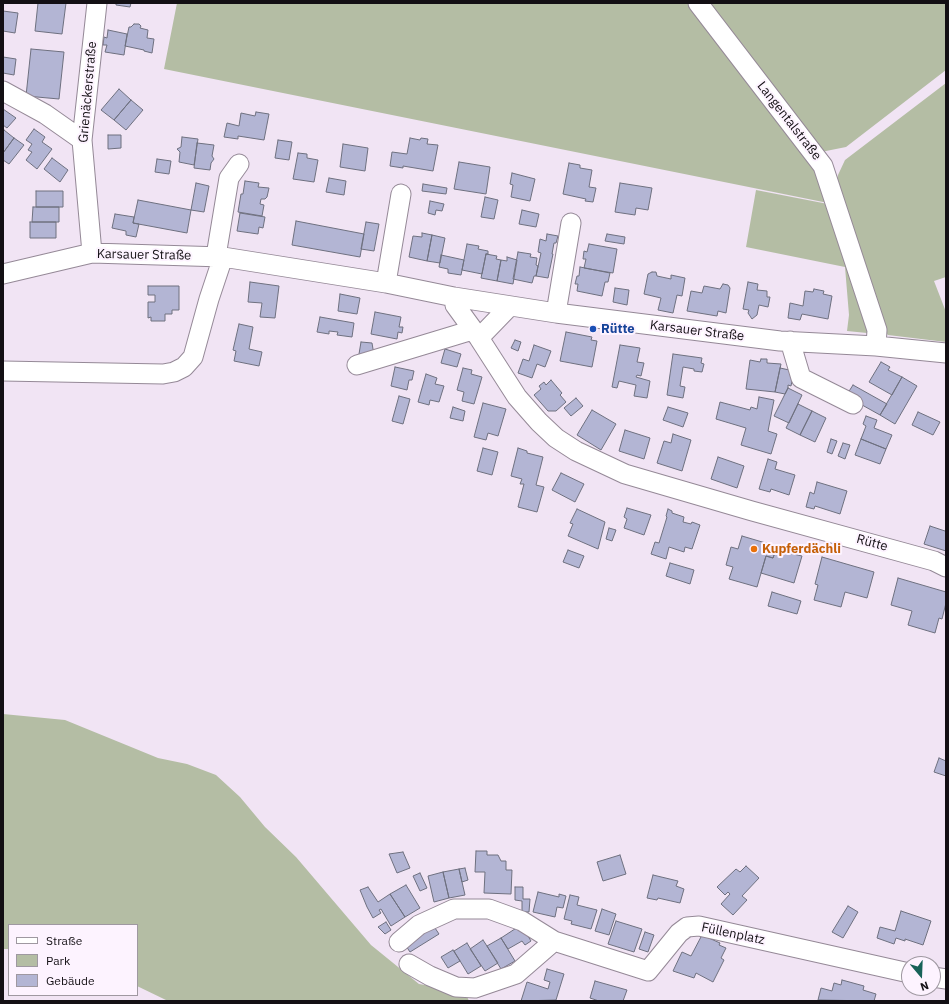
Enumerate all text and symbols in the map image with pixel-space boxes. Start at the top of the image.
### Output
street label: Grienäckerstraße [76,41,100,143]
street label: Langentalstraße [754,79,824,163]
street label: Karsauer Straße [97,246,191,264]
street label: Karsauer Straße [649,317,745,345]
place label: Rütte [601,321,635,337]
marker: Rütte [588,324,598,334]
street label: Rütte [855,531,889,555]
place label: Kupferdächli [762,541,841,557]
marker: Kupferdächli [749,544,759,554]
street label: Füllenplatz [700,920,766,948]
legend [8,924,138,996]
text: Straße [46,933,82,948]
text: Park [46,953,70,968]
north arrow [901,956,941,996]
text: Gebäude [46,973,95,988]
text: N [919,978,931,994]

